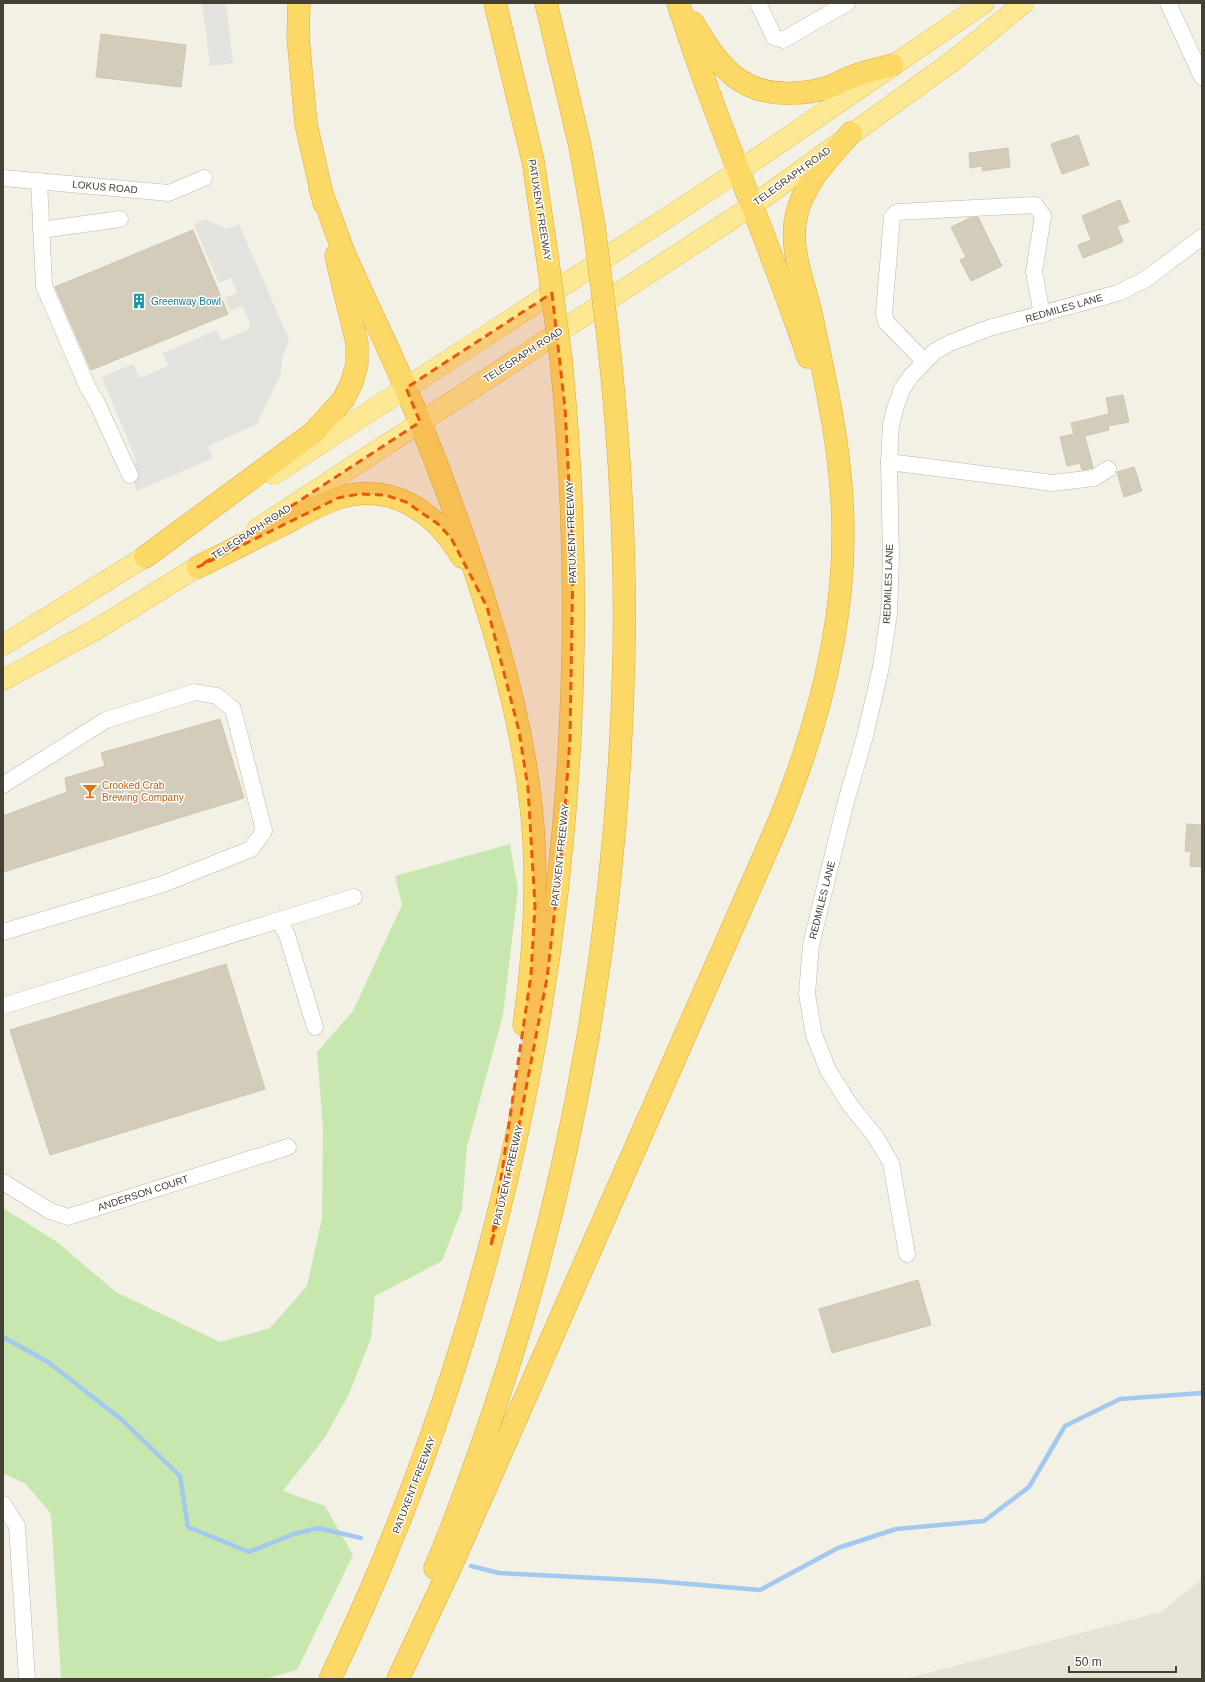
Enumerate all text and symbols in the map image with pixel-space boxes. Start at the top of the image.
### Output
street label: TELEGRAPH ROAD [751,144,833,208]
street label: PATUXENT FREEWAY [527,158,554,262]
street label: LOKUS ROAD [72,179,138,195]
building icon: Greenway Bowl [130,292,148,310]
street label: REDMILES LANE [1024,292,1104,324]
place label: Greenway Bowl [151,296,221,307]
street label: TELEGRAPH ROAD [481,325,565,385]
street label: PATUXENT FREEWAY [564,480,578,584]
street label: TELEGRAPH ROAD [209,502,293,562]
street label: REDMILES LANE [881,543,895,624]
place label: Crooked Crab Brewing Company [102,780,184,803]
bar icon: Crooked Crab Brewing Company [81,782,99,800]
street label: PATUXENT FREEWAY [549,803,571,907]
street label: REDMILES LANE [807,860,837,940]
street label: PATUXENT FREEWAY [491,1123,525,1226]
street label: ANDERSON COURT [96,1173,190,1213]
street label: PATUXENT FREEWAY [390,1435,438,1535]
scale bar [1069,1648,1176,1674]
text: 50 m [1075,1655,1102,1669]

